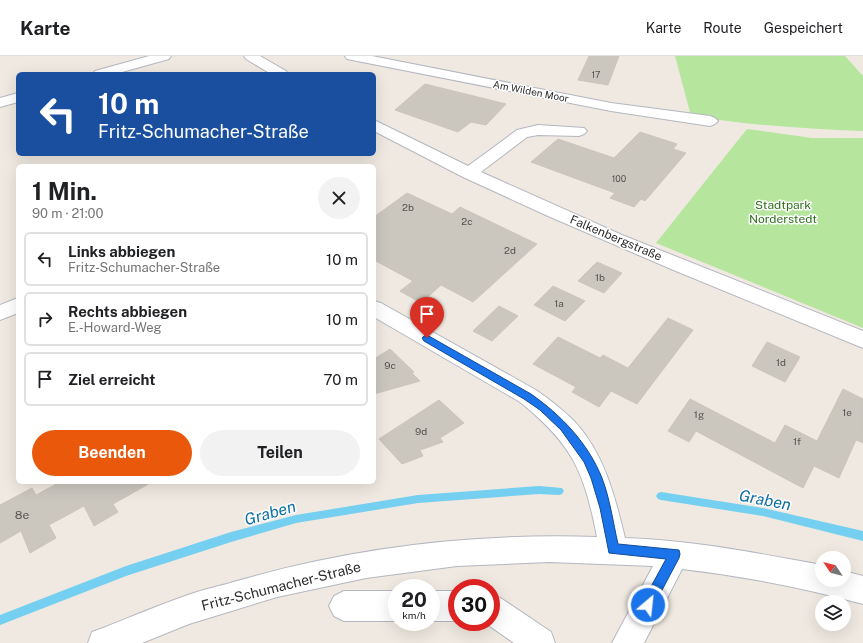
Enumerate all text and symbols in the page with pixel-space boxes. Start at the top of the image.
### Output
text: Karte [20,17,70,39]
text: Karte [646,20,681,36]
text: Route [703,20,742,36]
text: Gespeichert [764,20,843,36]
house number: 17 [591,69,601,80]
street label: Am Wilden Moor [492,78,570,104]
text: 10 m [98,87,159,120]
icon: left [32,88,84,140]
text: Fritz-Schumacher-Straße [98,121,309,142]
house number: 100 [612,173,627,184]
text: 1 Min. [32,177,97,205]
button: close [318,177,360,219]
park label: Stadtpark Norderstedt [749,198,817,226]
house number: 2b [402,201,414,213]
text: 90 m · 21:00 [32,206,103,221]
street label: Falkenbergstraße [568,212,664,264]
house number: 2c [461,215,473,227]
text: Links abbiegen [68,243,175,260]
house number: 2d [504,244,516,256]
icon: left [34,248,56,270]
text: 10 m [326,251,358,268]
text: Fritz-Schumacher-Straße [68,260,220,275]
house number: 1b [595,271,605,283]
pin [410,297,444,338]
house number: 1a [554,297,564,309]
text: Rechts abbiegen [68,303,187,320]
icon: arrive [416,303,438,325]
icon: right [34,308,56,330]
text: 10 m [326,311,358,328]
text: E.-Howard-Weg [68,320,162,335]
house number: 1d [776,356,786,368]
house number: 9c [384,359,396,371]
icon: arrive [34,368,56,390]
text: Ziel erreicht [68,371,155,388]
text: 70 m [323,371,358,388]
house number: 1e [842,406,852,418]
house number: 1g [694,408,704,420]
house number: 9d [415,425,427,437]
button: Beenden [32,430,192,476]
button: Teilen [200,430,360,476]
house number: 1f [793,435,801,447]
water label: Graben [737,486,793,514]
water label: Graben [242,497,298,529]
house number: 8e [15,508,29,522]
north arrow [815,551,851,587]
map controls [815,551,851,631]
street label: Fritz-Schumacher-Straße [200,558,363,614]
speed limit sign: 30 [448,579,500,631]
position arrow [627,584,669,626]
text: 20 [401,588,427,612]
button: layers [815,595,851,631]
text: km/h [402,609,426,621]

